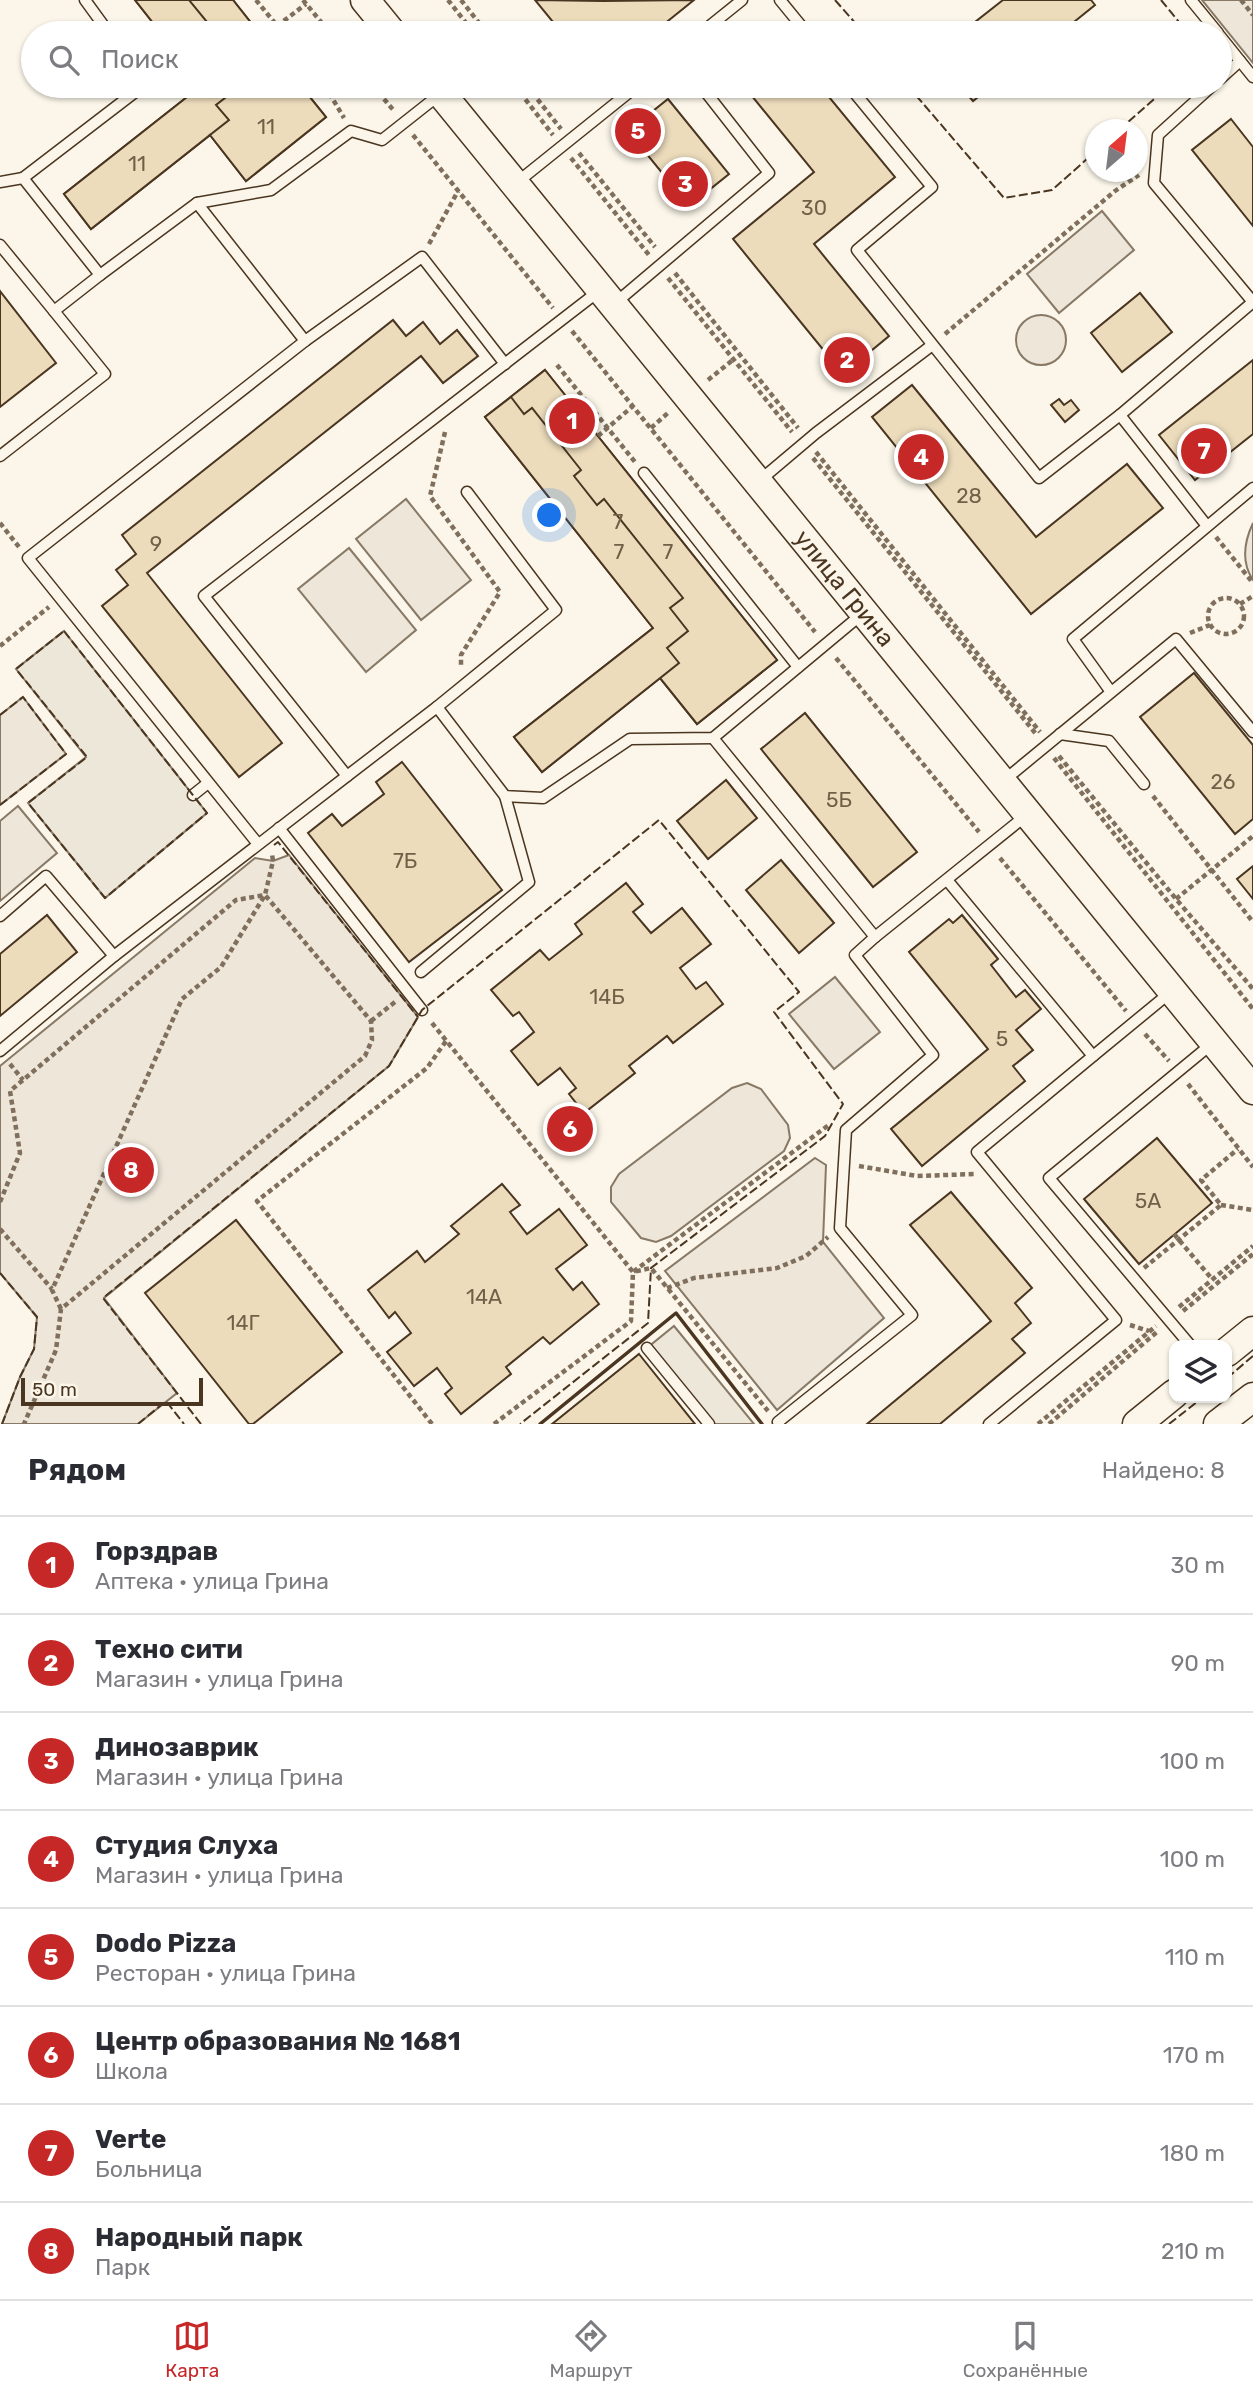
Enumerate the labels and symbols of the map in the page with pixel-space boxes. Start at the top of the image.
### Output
pin: 5 [615,105,661,157]
house number: 11 [257,114,275,139]
north arrow [1085,119,1148,182]
house number: 11 [128,151,146,176]
pin: 3 [662,158,708,210]
house number: 30 [801,195,827,220]
pin: 2 [824,334,870,386]
pin: 1 [549,395,595,447]
pin: 7 [1181,425,1227,477]
pin: 4 [898,431,944,483]
house number: 28 [956,483,982,508]
your location [532,498,566,532]
house number: 7 [613,509,624,534]
street label: улица Грина [789,524,900,652]
house number: 9 [150,531,162,556]
house number: 7 [614,539,625,564]
house number: 7 [663,539,674,564]
house number: 26 [1211,769,1236,794]
house number: 5Б [826,787,852,812]
house number: 7Б [393,848,417,873]
house number: 14Б [589,984,625,1009]
house number: 5 [996,1026,1008,1051]
pin: 6 [547,1103,593,1155]
pin: 8 [108,1144,154,1196]
house number: 5А [1135,1188,1161,1213]
house number: 14А [466,1284,502,1309]
house number: 14Г [226,1310,260,1335]
scale bar [21,1375,203,1407]

